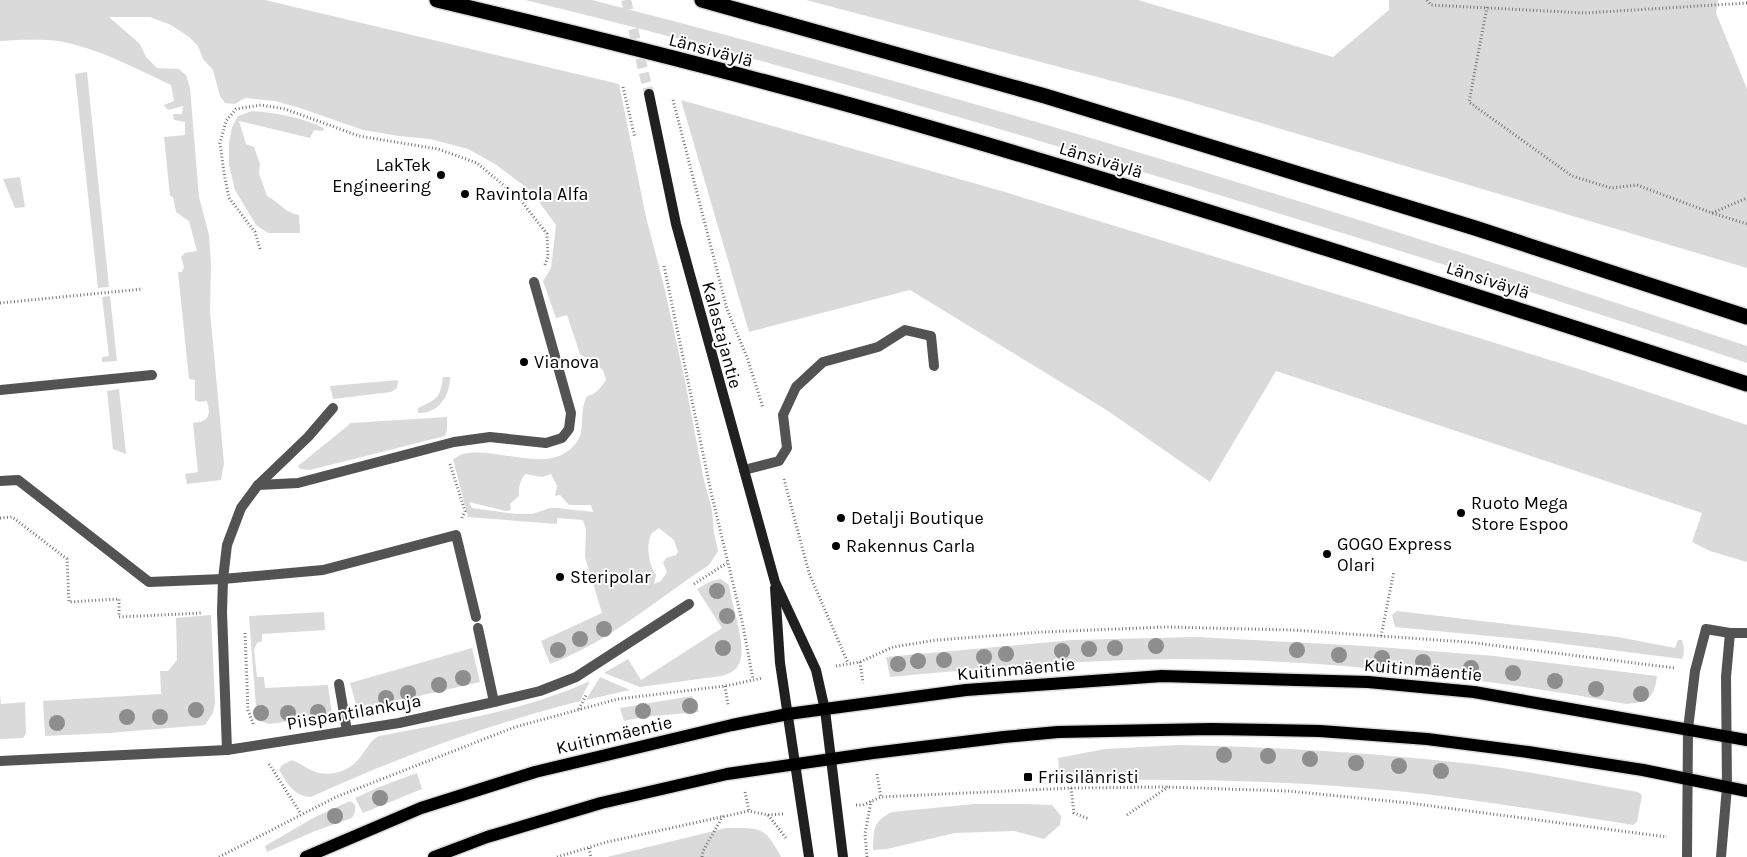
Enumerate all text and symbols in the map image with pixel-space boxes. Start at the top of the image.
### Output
street label: Länsiväylä [666,28,756,72]
street label: Länsiväylä [1057,137,1145,183]
place label: LakTek Engineering [332,154,431,197]
marker: LakTek Engineering [435,169,447,181]
place label: Ravintola Alfa [475,183,589,205]
marker: Ravintola Alfa [459,188,471,200]
street label: Länsiväylä [1444,256,1532,304]
street label: Kalastajantie [697,279,747,391]
place label: Vianova [534,351,599,373]
marker: Vianova [518,356,530,368]
place label: Ruoto Mega Store Espoo [1471,492,1568,535]
place label: Detalji Boutique [851,507,984,529]
marker: Ruoto Mega Store Espoo [1455,507,1467,519]
marker: Detalji Boutique [835,512,847,524]
place label: GOGO Express Olari [1337,533,1452,576]
place label: Rakennus Carla [846,535,975,557]
marker: Rakennus Carla [830,540,842,552]
marker: GOGO Express Olari [1321,548,1333,560]
place label: Steripolar [570,566,651,588]
marker: Steripolar [554,571,566,583]
street label: Kuitinmäentie [956,653,1076,685]
street label: Kuitinmäentie [1363,654,1483,686]
street label: Piispantilankuja [285,689,423,735]
street label: Kuitinmäentie [554,711,674,759]
place label: Friisilänristi [1038,766,1139,788]
marker: Friisilänristi [1022,771,1034,783]

